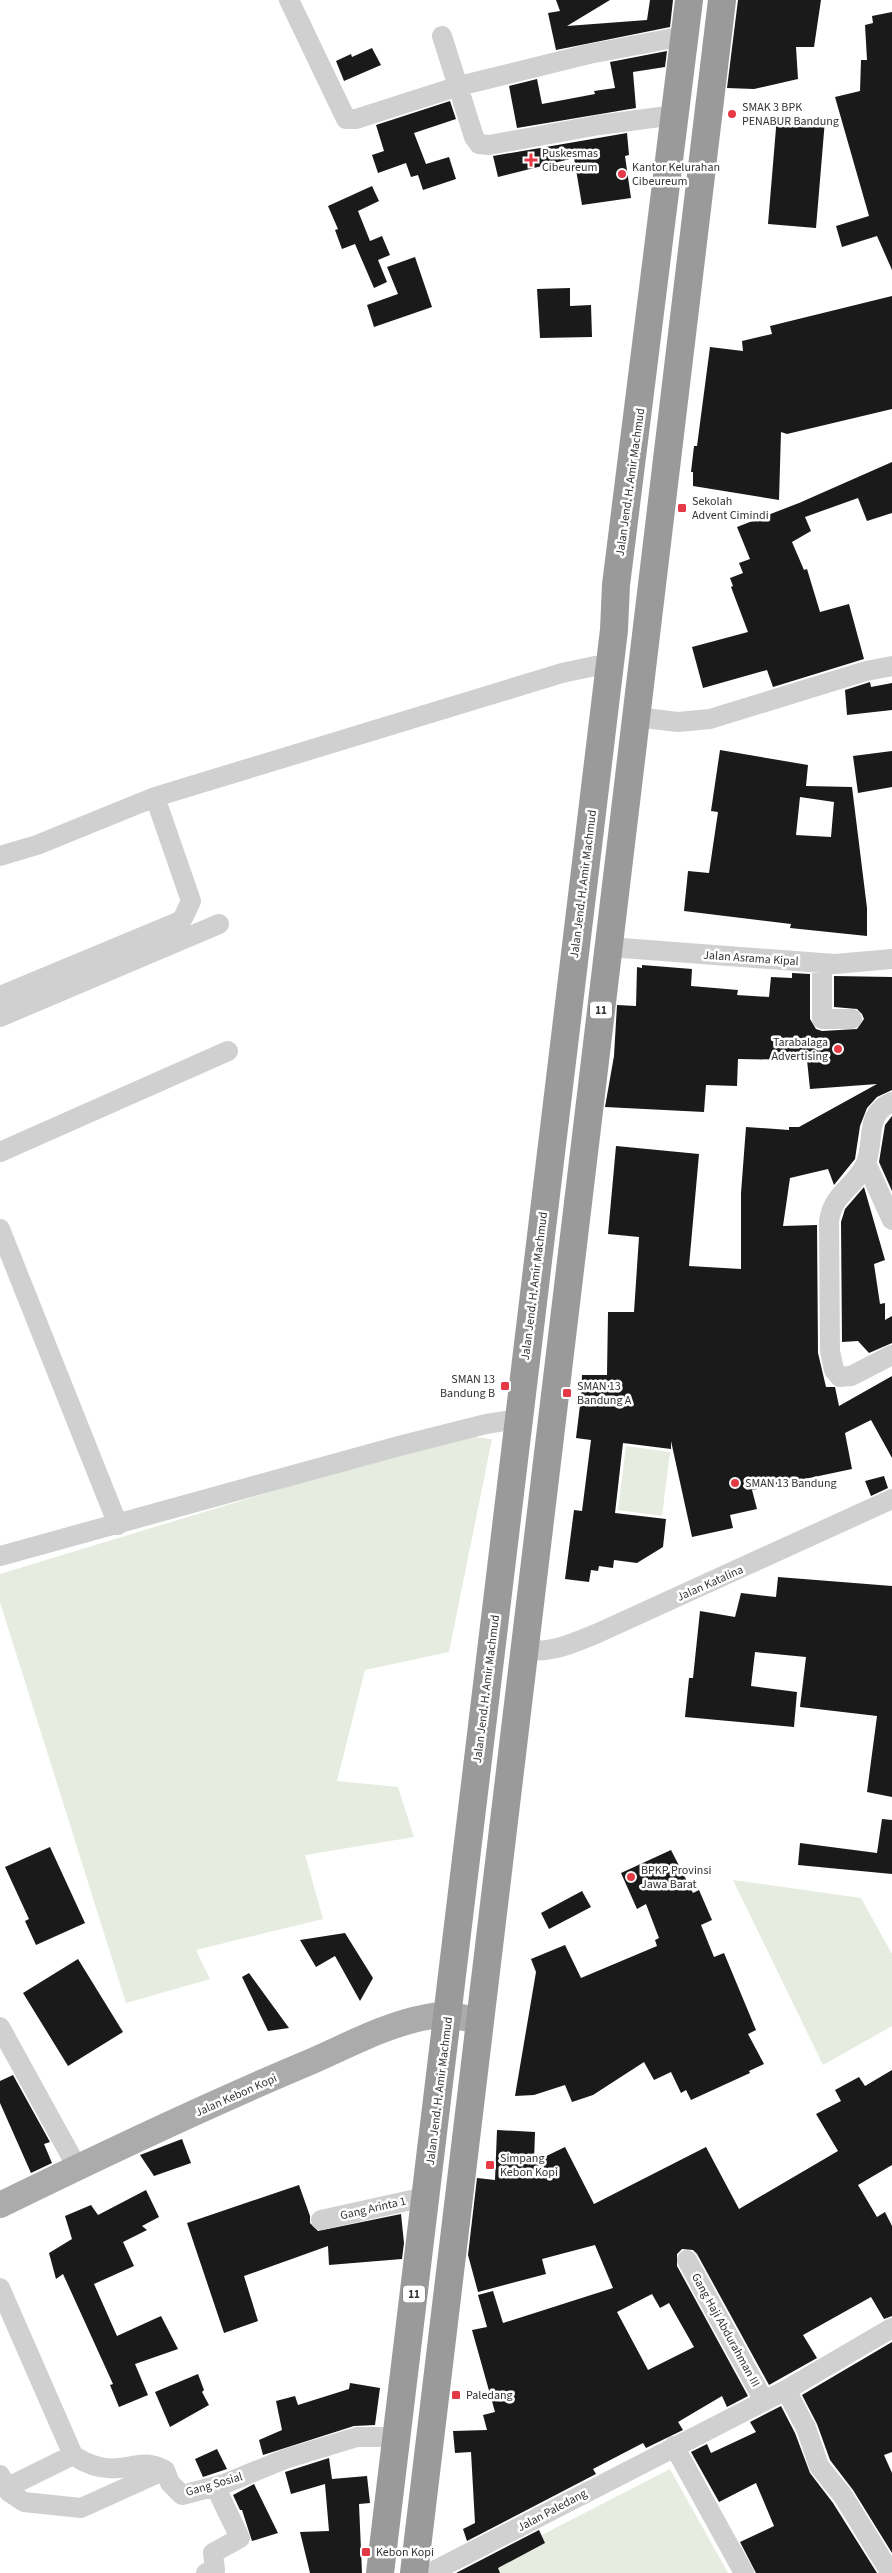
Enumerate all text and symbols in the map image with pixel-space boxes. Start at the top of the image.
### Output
place label: SMAK 3 BPK PENABUR Bandung [742,99,839,130]
marker: SMAK 3 BPK PENABUR Bandung [726,108,738,120]
place label: Puskesmas Cibeureum [542,145,598,176]
marker: Puskesmas Cibeureum [524,153,538,167]
place label: Kantor Kelurahan Cibeureum [632,159,720,190]
marker: Kantor Kelurahan Cibeureum [616,168,628,180]
street label: Jalan Jend. H. Amir Machmud [612,407,649,557]
place label: Sekolah Advent Cimindi [692,493,769,524]
marker: Sekolah Advent Cimindi [676,502,688,514]
street label: Jalan Jend. H. Amir Machmud [566,809,601,959]
street label: Jalan Asrama Kipal [703,947,799,970]
road number: 11 [590,1002,612,1018]
place label: Tarabalaga Advertising [772,1034,828,1065]
marker: Tarabalaga Advertising [832,1043,844,1055]
street label: Jalan Jend. H. Amir Machmud [517,1211,552,1361]
place label: SMAN 13 Bandung B [440,1371,495,1402]
place label: SMAN 13 Bandung A [577,1378,632,1409]
marker: SMAN 13 Bandung B [499,1380,511,1392]
marker: SMAN 13 Bandung A [561,1387,573,1399]
place label: SMAN 13 Bandung [745,1475,837,1492]
marker: SMAN 13 Bandung [729,1477,741,1489]
street label: Jalan Katalina [674,1561,746,1606]
street label: Jalan Jend. H. Amir Machmud [469,1614,504,1764]
place label: BPKP Provinsi Jawa Barat [641,1862,711,1893]
marker: BPKP Provinsi Jawa Barat [625,1871,637,1883]
street label: Jalan Jend. H. Amir Machmud [422,2016,457,2166]
street label: Jalan Kebon Kopi [193,2070,280,2121]
place label: Simpang Kebon Kopi [500,2150,558,2181]
marker: Simpang Kebon Kopi [484,2159,496,2171]
street label: Gang Arinta 1 [339,2193,408,2224]
street label: Gang Haji Abdurahman III [687,2270,764,2390]
road number: 11 [403,2286,425,2302]
place label: Paledang [466,2387,513,2404]
marker: Paledang [450,2389,462,2401]
street label: Gang Sosial [184,2468,245,2501]
street label: Jalan Paledang [514,2485,590,2536]
place label: Kebon Kopi [376,2544,434,2561]
marker: Kebon Kopi [360,2546,372,2558]

